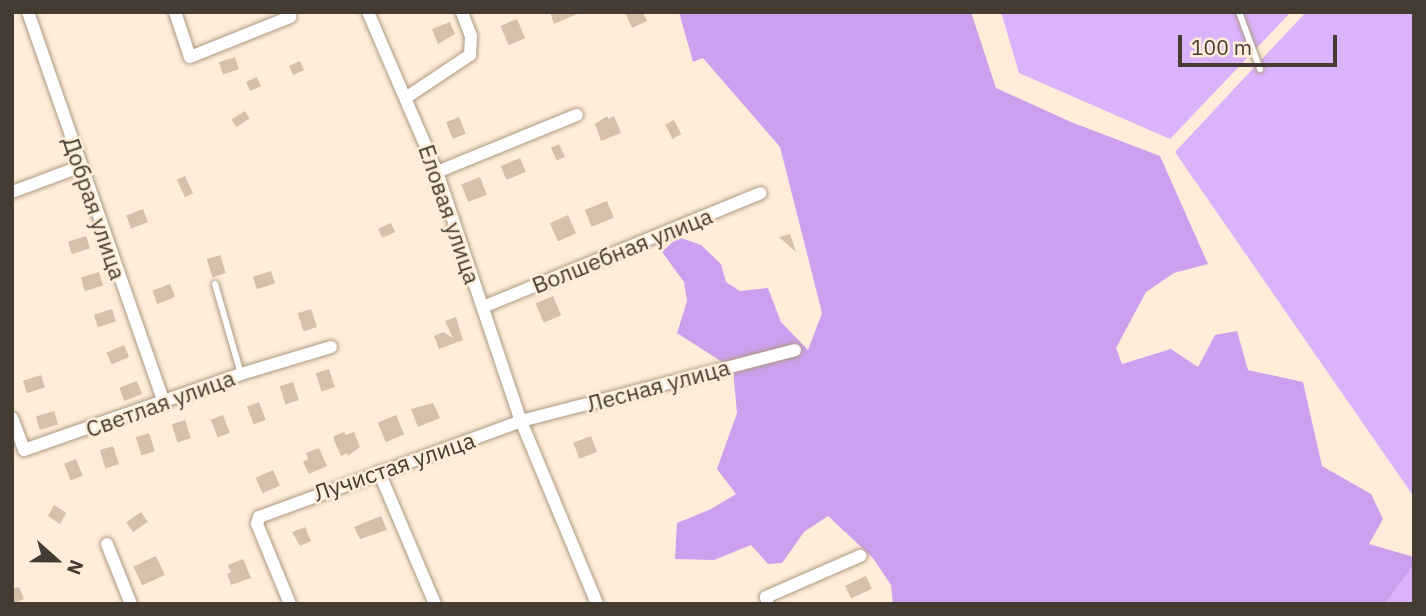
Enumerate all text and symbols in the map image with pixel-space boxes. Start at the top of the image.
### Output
scale bar [1181,21,1340,65]
text: 100 m [1191,33,1252,61]
street label: Добрая улица [58,133,132,283]
street label: Еловая улица [413,141,487,287]
street label: Волшебная улица [528,201,716,299]
street label: Лесная улица [583,353,733,417]
street label: Светлая улица [82,363,238,443]
street label: Лучистая улица [310,425,478,507]
north arrow [21,525,91,595]
text: N [62,557,89,578]

